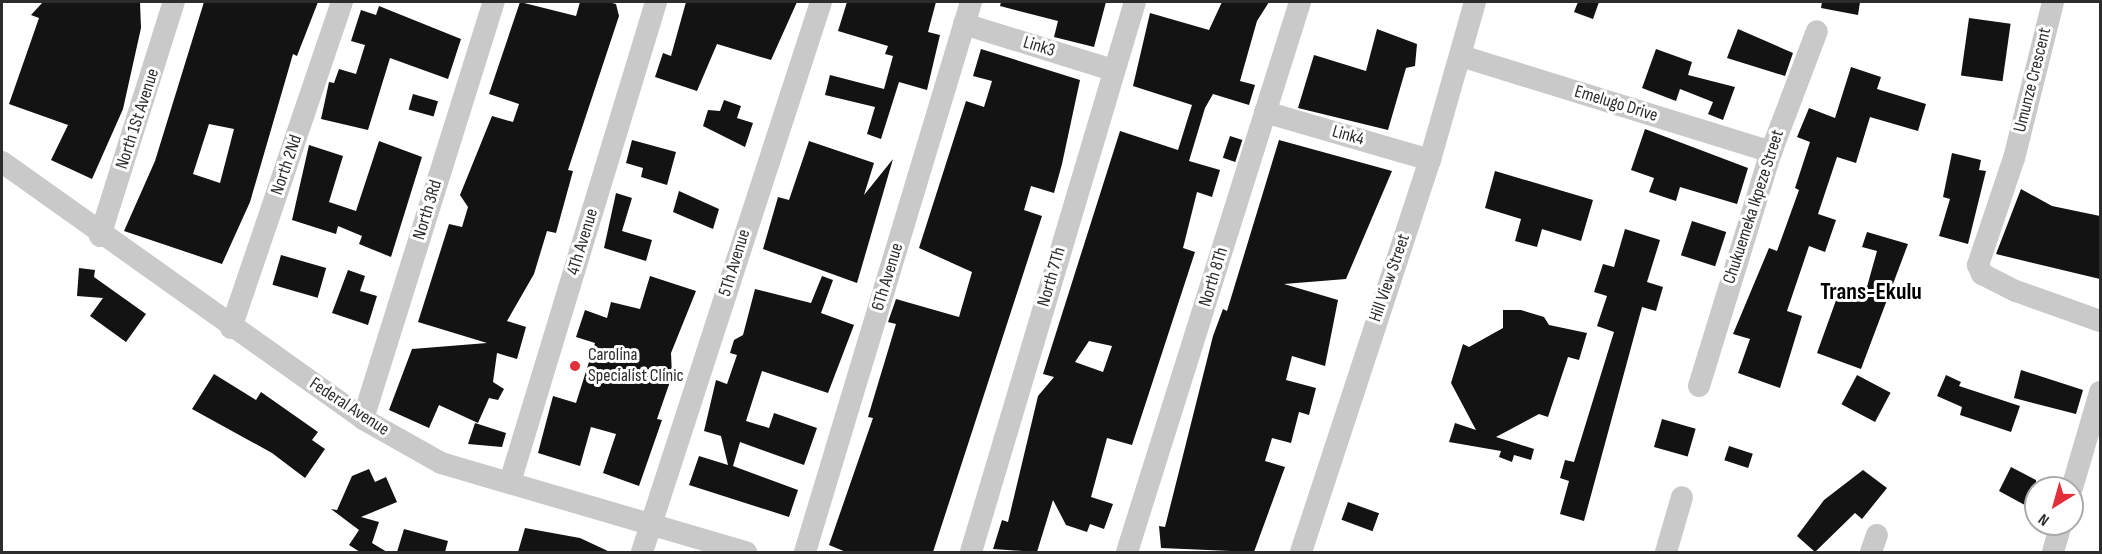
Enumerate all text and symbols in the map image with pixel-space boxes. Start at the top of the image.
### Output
street label: Umunze Crescent [2010,26,2056,134]
street label: Link3 [1021,32,1057,62]
street label: North 1St Avenue [112,66,164,172]
street label: Emelugo Drive [1572,81,1660,127]
street label: Link4 [1330,121,1366,151]
street label: Chukuemeka Ikpeze Street [1719,127,1789,287]
street label: North 2Nd [267,132,307,198]
street label: North 3Rd [409,178,447,242]
street label: 4Th Avenue [563,206,603,278]
street label: 5Th Avenue [715,227,755,299]
street label: Hill View Street [1365,231,1415,325]
street label: 6Th Avenue [868,241,908,313]
street label: North 7Th [1033,245,1071,309]
street label: North 8Th [1195,245,1233,309]
district label: Trans-Ekulu [1820,278,1922,306]
place label: Carolina Specialist Clinic [588,345,684,388]
marker: Carolina Specialist Clinic [566,357,584,375]
street label: Federal Avenue [305,373,393,441]
north arrow [2024,476,2084,536]
text: N [2035,509,2053,529]

